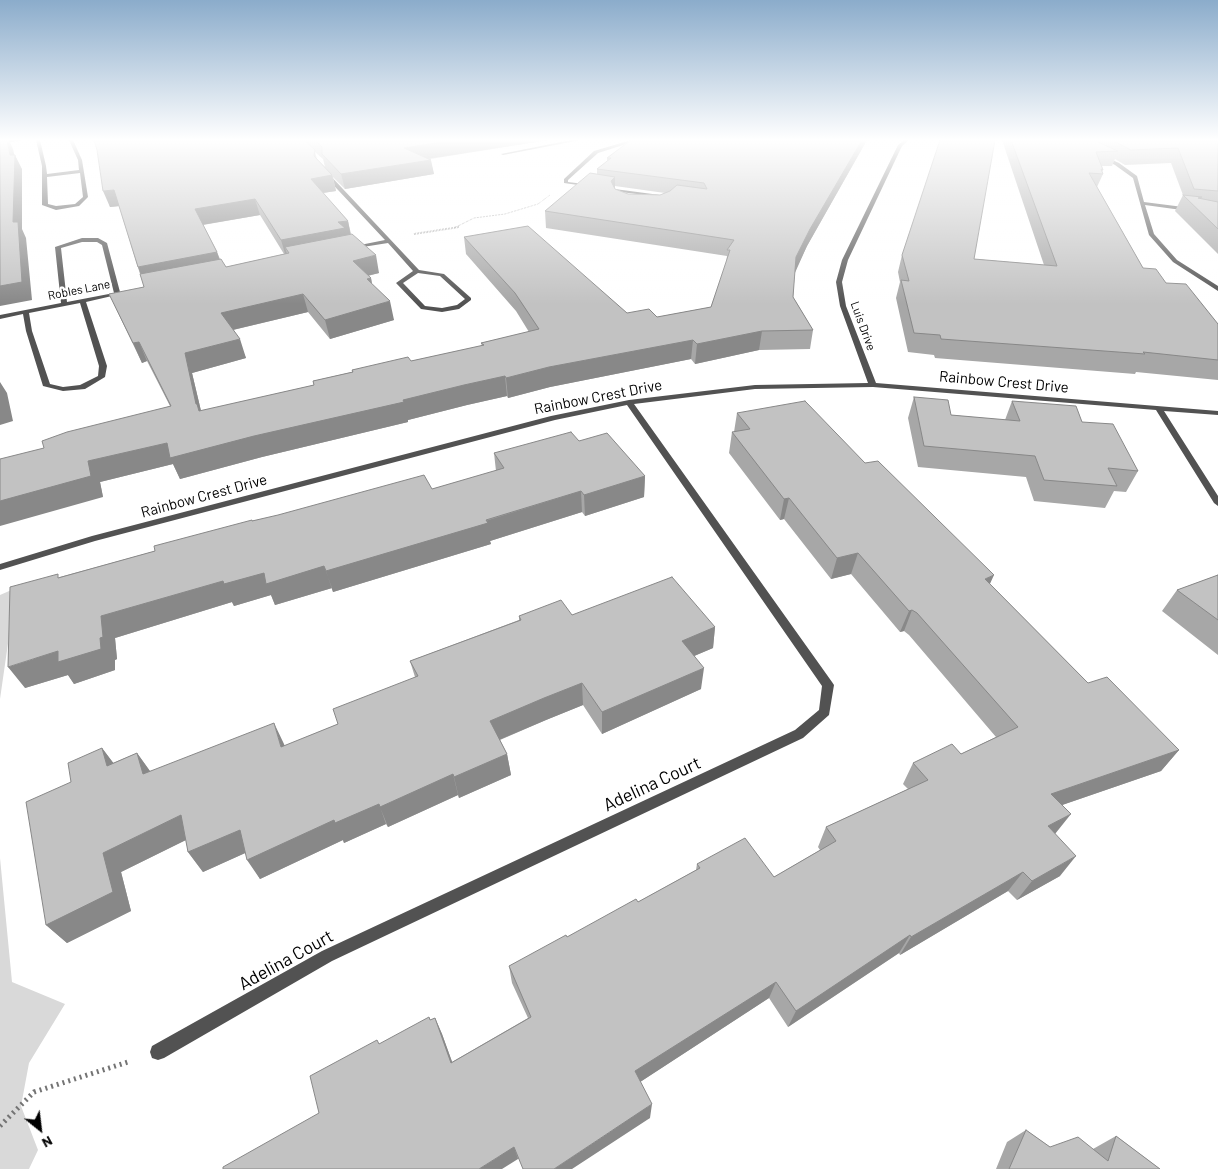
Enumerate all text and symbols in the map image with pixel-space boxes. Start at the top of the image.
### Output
street label: Robles Lane [47,277,111,303]
street label: Luis Drive [847,299,879,353]
street label: Rainbow Crest Drive [938,367,1070,397]
street label: Rainbow Crest Drive [533,376,663,418]
street label: Rainbow Crest Drive [139,470,269,522]
street label: Adelina Court [600,752,704,816]
street label: Adelina Court [235,925,337,995]
north arrow [15,1104,65,1154]
text: N [39,1133,56,1152]

